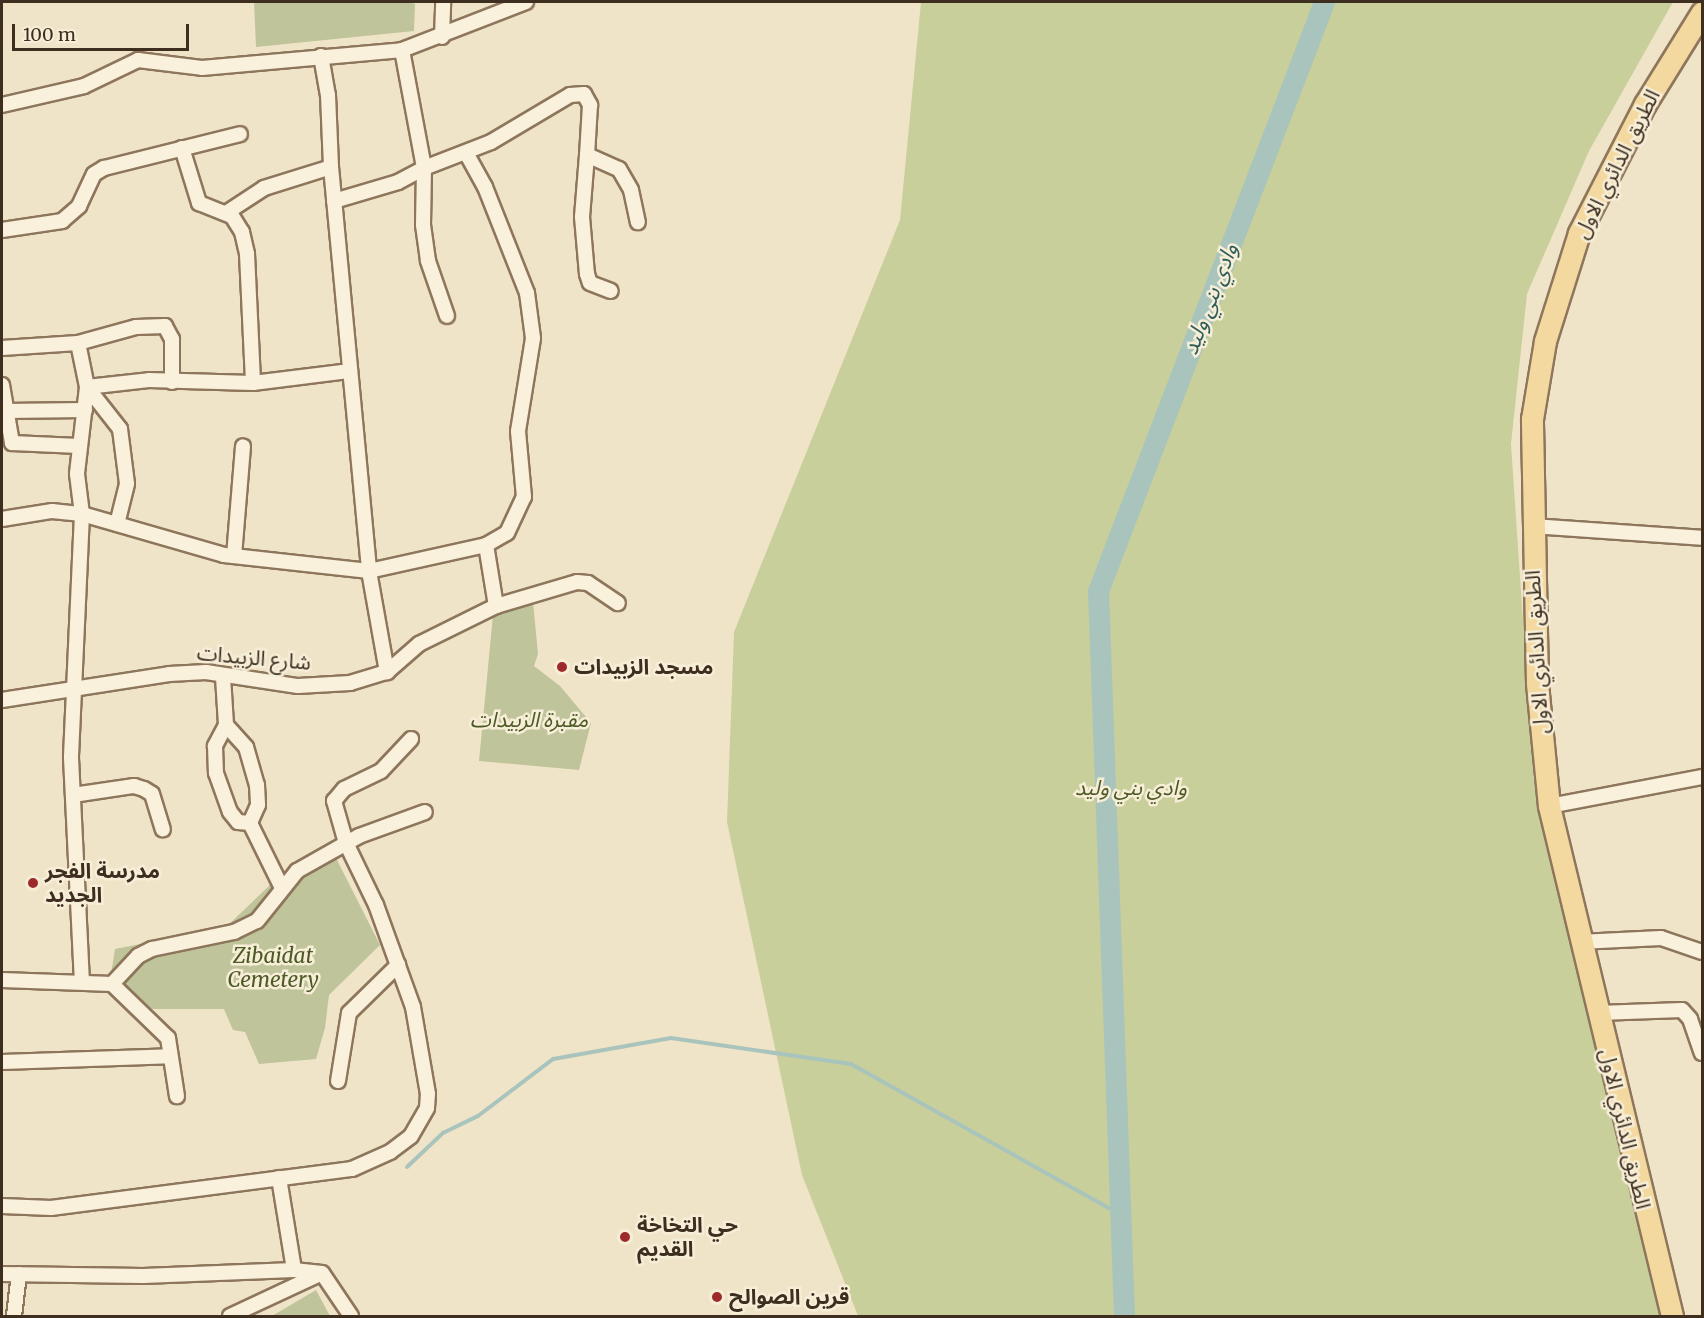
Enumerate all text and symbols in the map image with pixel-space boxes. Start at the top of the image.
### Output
scale bar [15,12,192,50]
text: 100 m [23,23,76,46]
street label: الطريق الدائري الاول [1569,85,1665,243]
water label: وادي بني وليد [1177,240,1243,358]
street label: الطريق الدائري الاول [1520,569,1554,735]
street label: شارع الزبيدات [196,640,312,676]
place label: مسجد الزبيدات [574,654,714,680]
marker: مسجد الزبيدات [555,660,569,674]
park label: مقبرة الزبيدات [470,707,588,733]
park label: وادي بني وليد [1075,775,1187,801]
place label: مدرسة الفجر الجديد [45,858,160,908]
marker: مدرسة الفجر الجديد [26,876,40,890]
park label: Zibaidat Cemetery [227,943,319,993]
street label: الطريق الدائري الاول [1594,1046,1656,1212]
place label: حي التخاخة القديم [637,1212,738,1262]
marker: حي التخاخة القديم [618,1230,632,1244]
place label: قرين الصوالح [729,1284,849,1310]
marker: قرين الصوالح [710,1290,724,1304]

